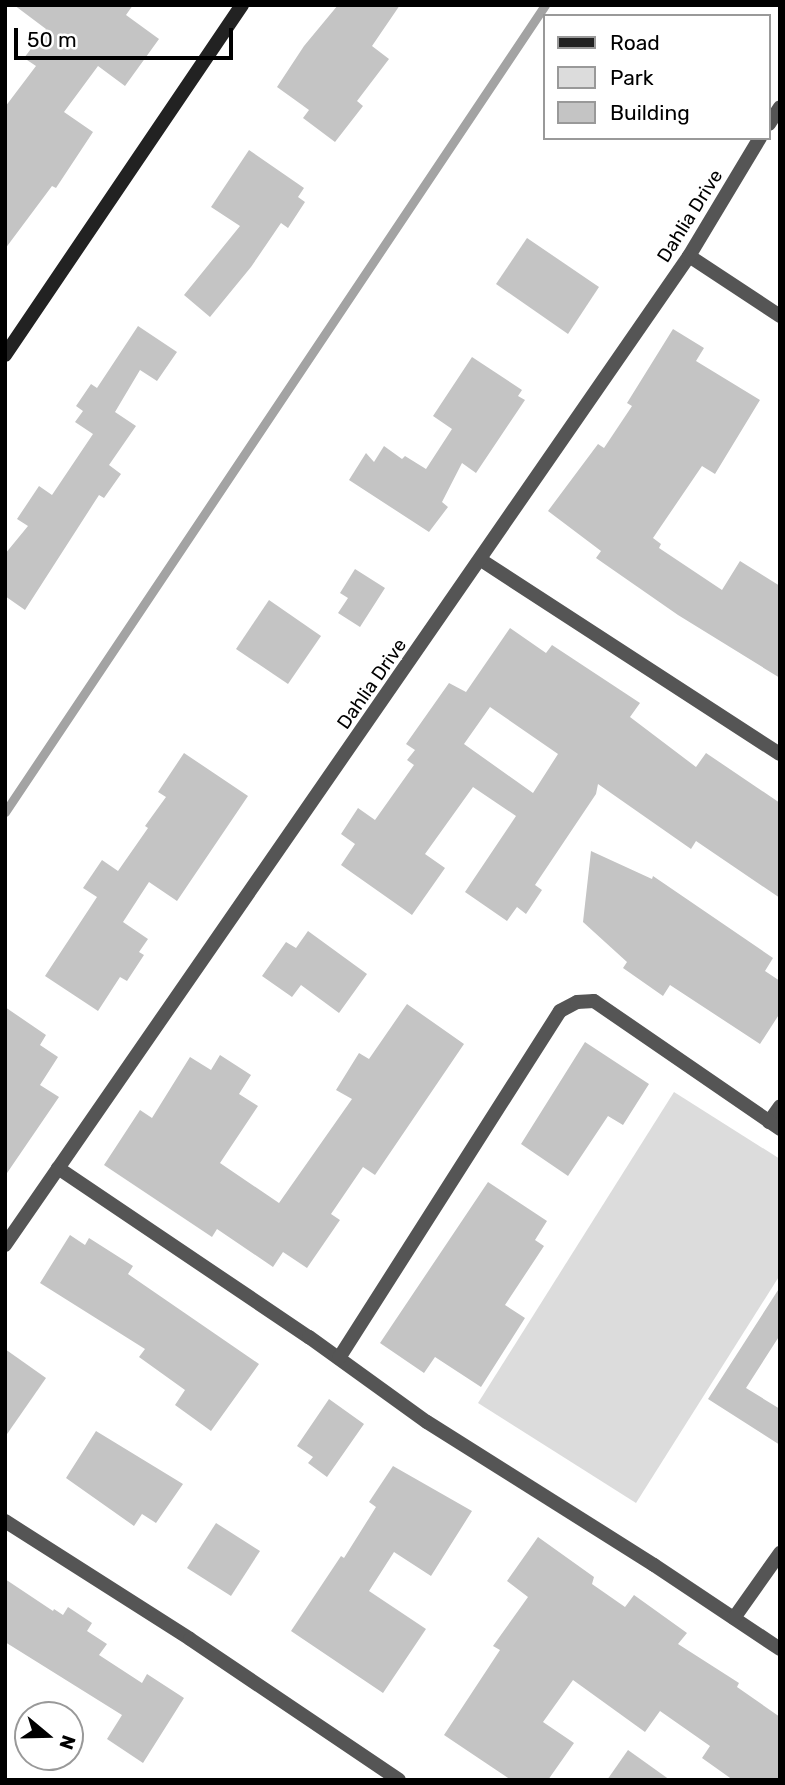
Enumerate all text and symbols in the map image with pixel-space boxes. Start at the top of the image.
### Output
scale bar [18,14,236,58]
legend [544,14,771,140]
text: 50 m [27,27,77,52]
text: Road [610,30,660,55]
text: Park [610,65,654,90]
text: Building [610,100,690,125]
street label: Dahlia Drive [652,165,728,267]
street label: Dahlia Drive [332,634,412,734]
north arrow [14,1701,84,1771]
text: N [54,1732,81,1753]

